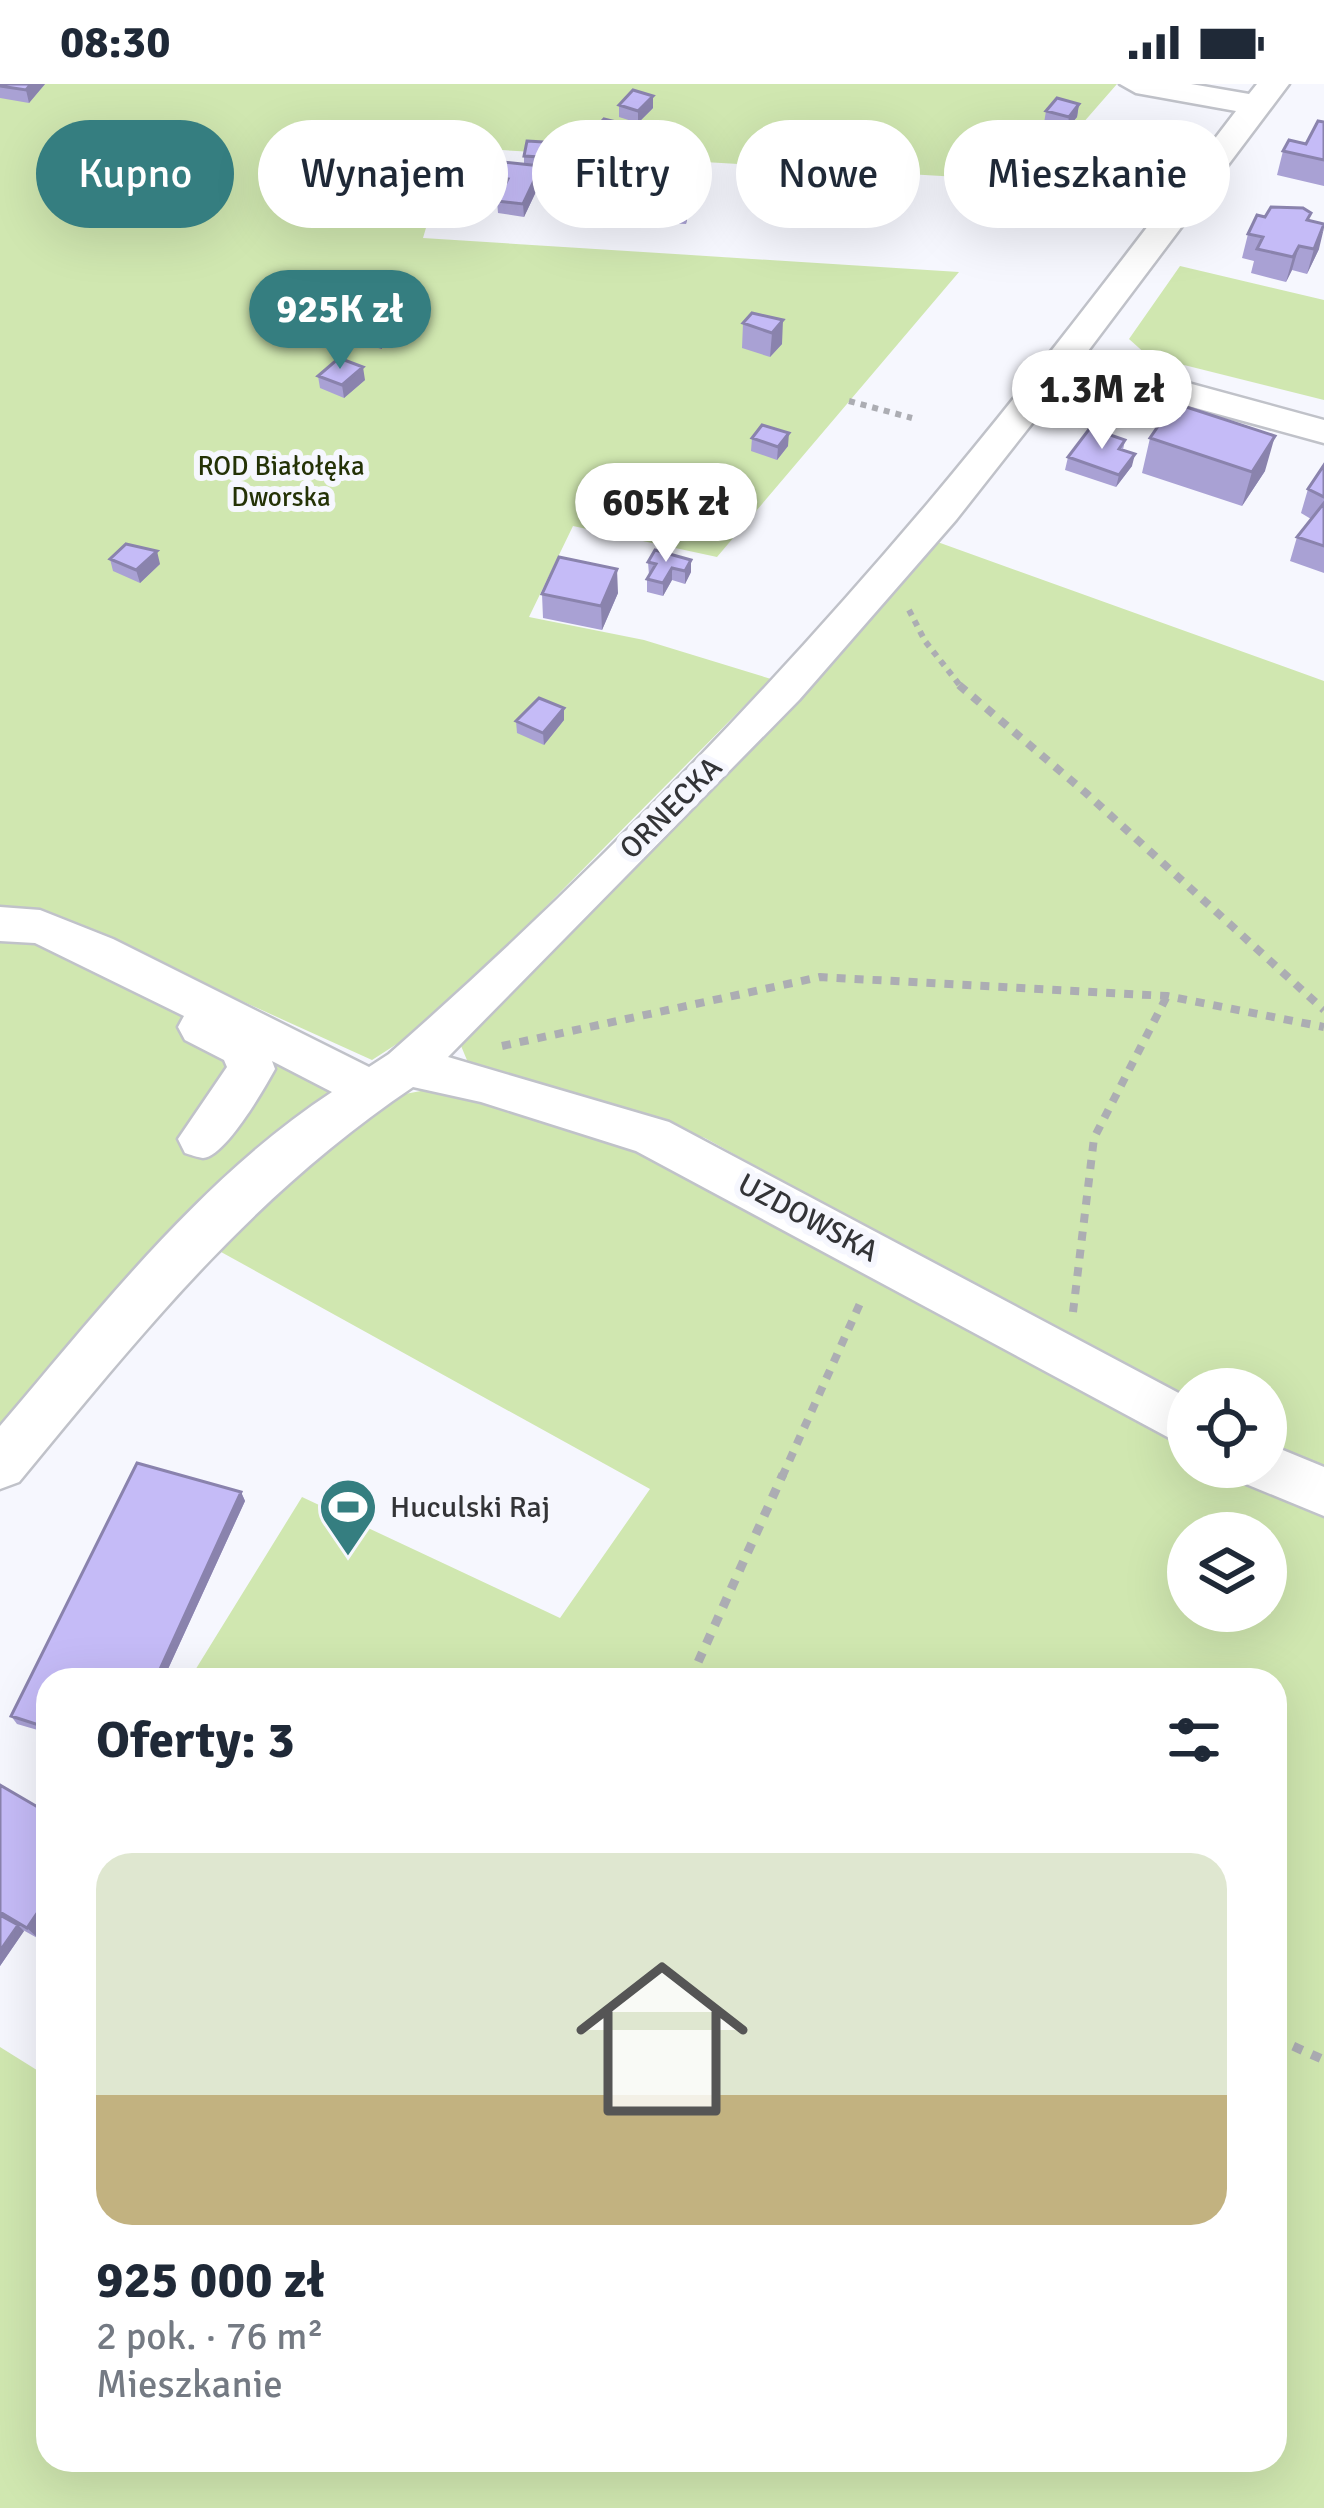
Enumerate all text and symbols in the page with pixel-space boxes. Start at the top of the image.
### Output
text: 08:30 [60,15,170,70]
chip: Kupno [36,120,234,228]
chip: Wynajem [258,120,508,228]
chip: Filtry [532,120,712,228]
chip: Nowe [736,120,920,228]
chip: Mieszkanie [944,120,1230,228]
pin: 925K zł [229,270,451,372]
text: 925K zł [276,285,404,333]
pin: 1.3M zł [991,350,1213,452]
text: 1.3M zł [1039,365,1165,413]
park label: ROD Białołęka Dworska [197,450,365,514]
pin: 605K zł [555,463,777,565]
text: 605K zł [602,478,730,526]
street label: ORNECKA [612,749,730,867]
street label: UZDOWSKA [732,1166,884,1270]
map controls [1167,1368,1287,1632]
button: locate [1167,1368,1287,1488]
sports icon: Huculski Raj [317,1476,379,1558]
place label: Huculski Raj [390,1489,550,1526]
button: layers [1167,1512,1287,1632]
icon: filters [1161,1707,1227,1773]
text: Oferty: 3 [96,1709,295,1772]
icon: home [554,1931,770,2147]
text: 925 000 zł [96,2249,325,2312]
text: 2 pok. · 76 m² [96,2312,324,2360]
text: Mieszkanie [96,2360,283,2408]

